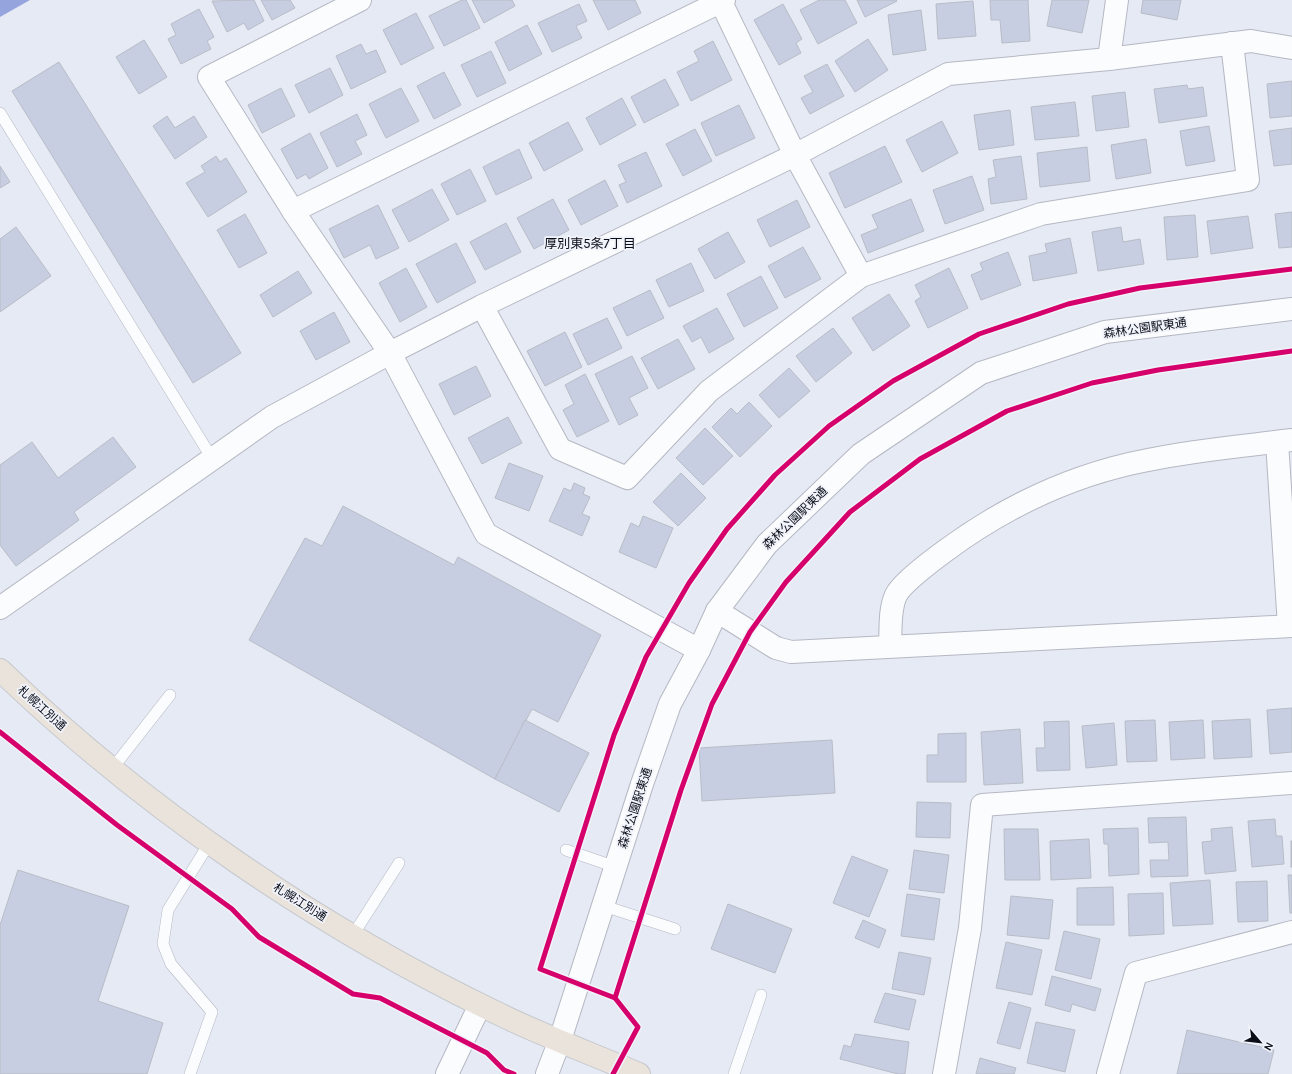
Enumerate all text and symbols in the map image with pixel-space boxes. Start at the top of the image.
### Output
district label: 厚別東5条7丁目 [544,236,636,251]
street label: 森林公園駅東通 [1102,315,1188,341]
street label: 森林公園駅東通 [760,484,830,552]
street label: 札幌江別通 [15,683,69,733]
street label: 森林公園駅東通 [615,766,655,850]
street label: 札幌江別通 [271,880,329,924]
north arrow [1240,1022,1280,1062]
text: N [1261,1040,1276,1053]

